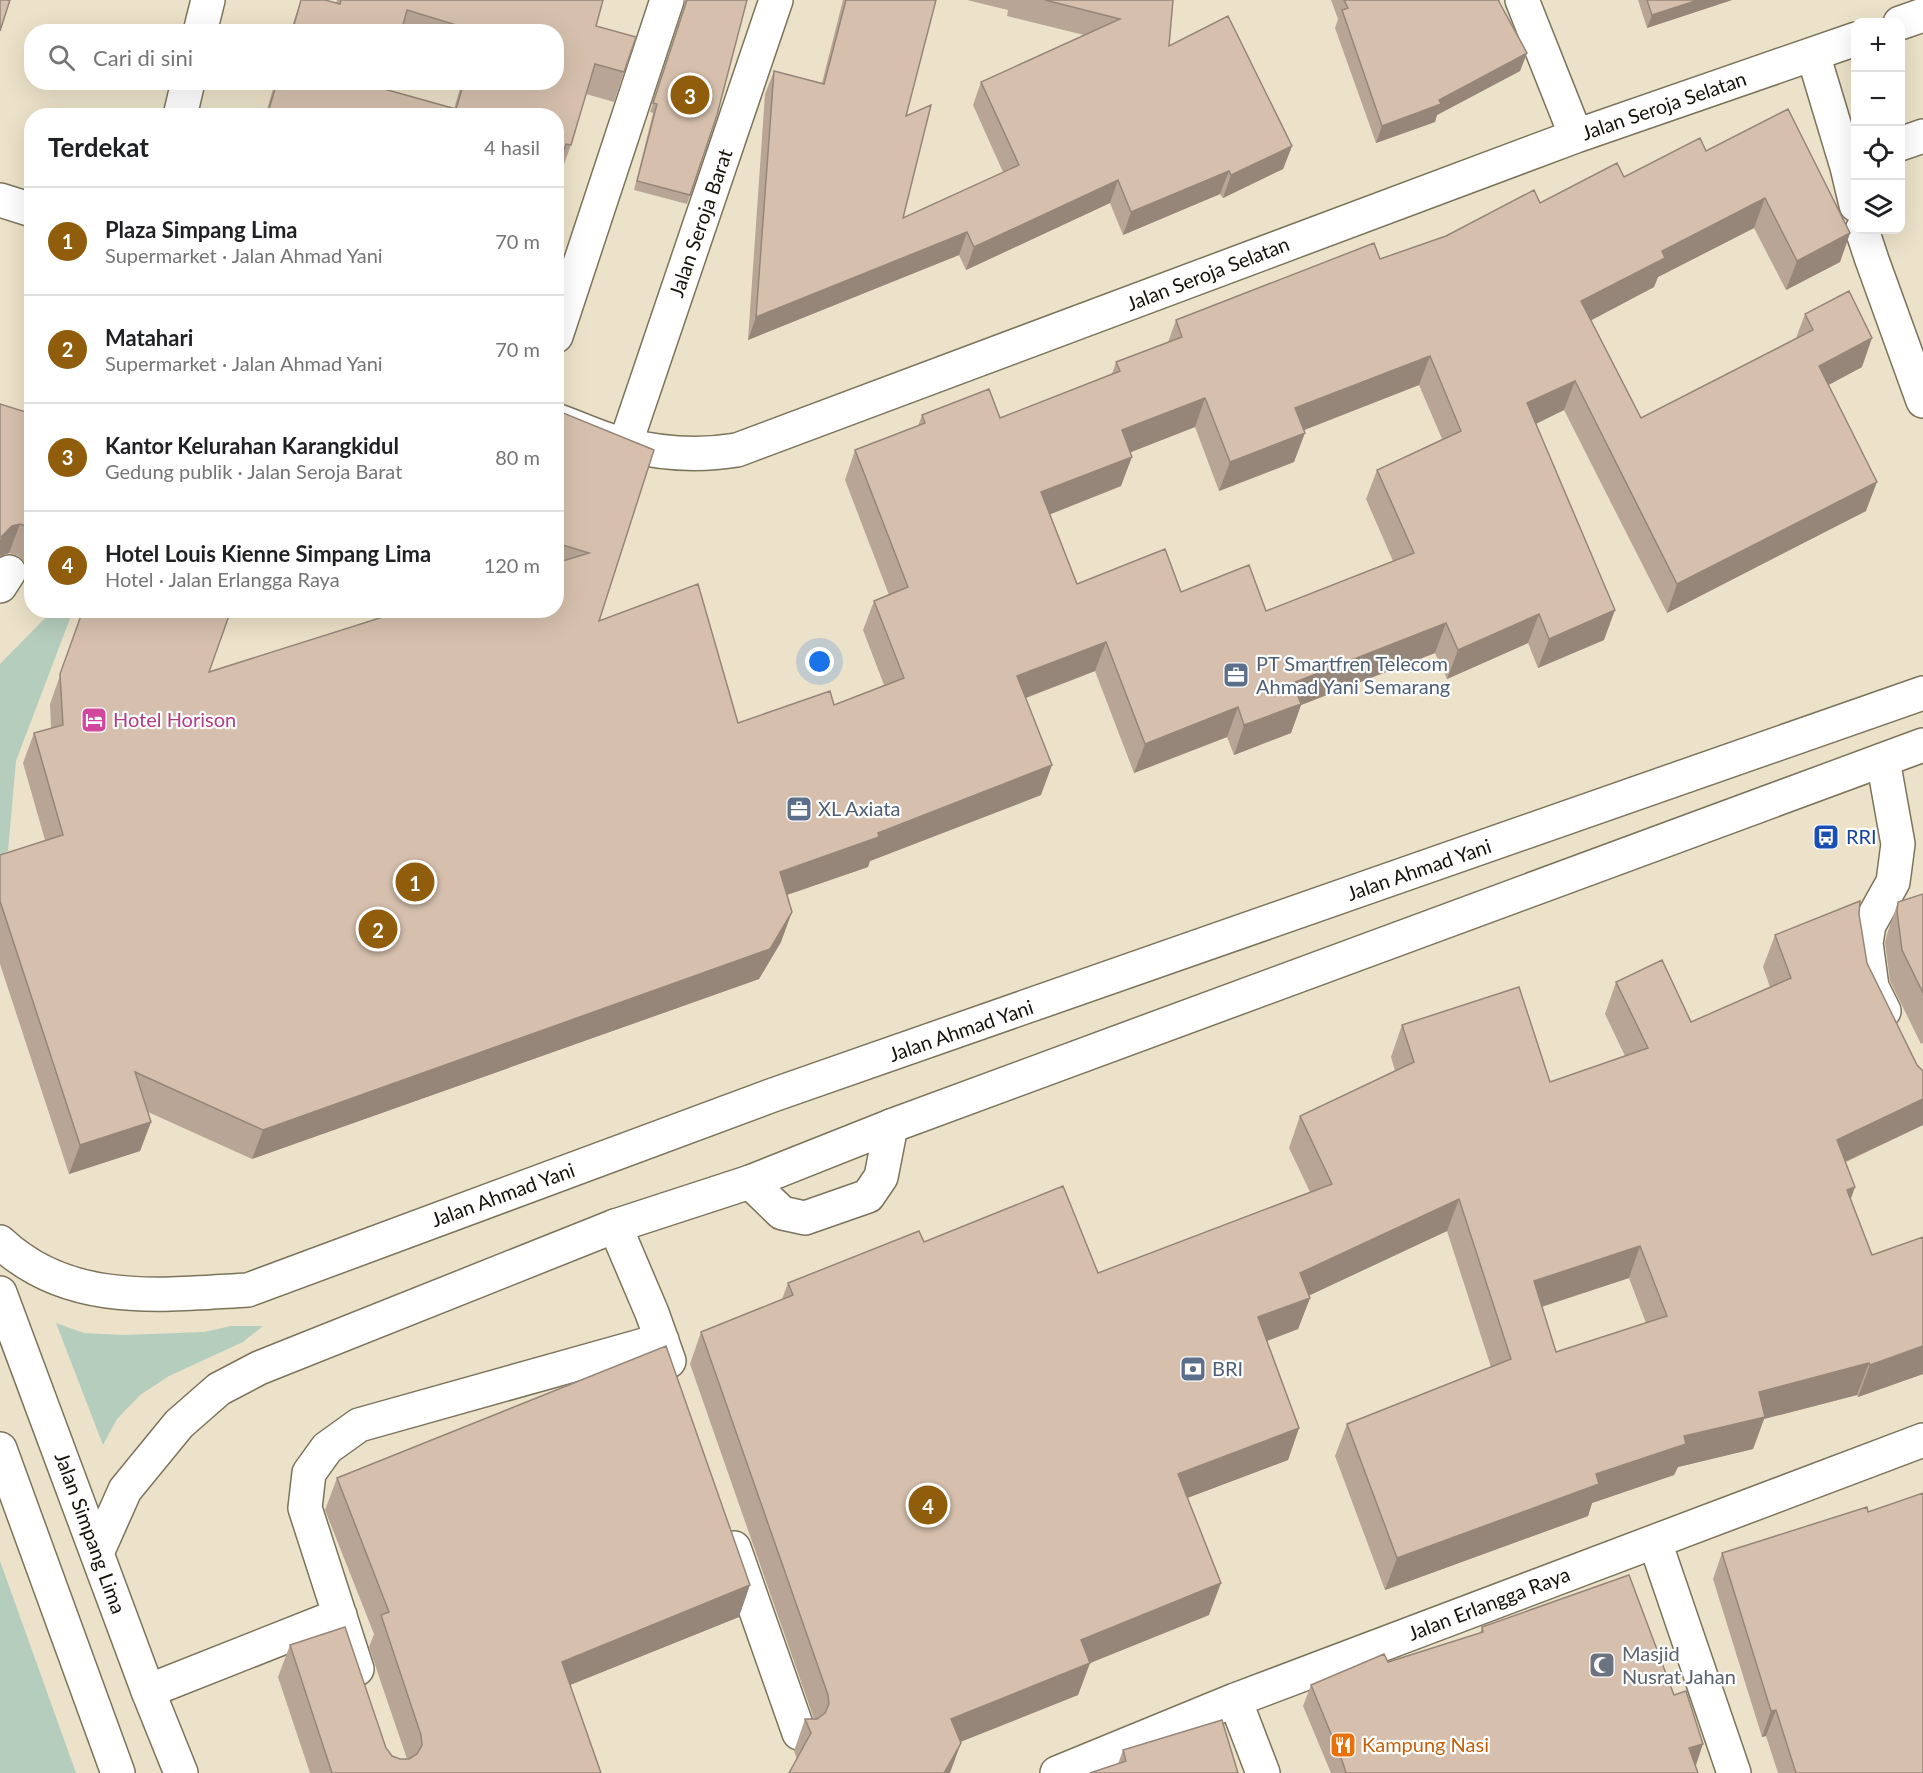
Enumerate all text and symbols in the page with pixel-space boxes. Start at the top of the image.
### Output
map controls [1851,18,1905,234]
button: + [1851,18,1905,72]
search box [24,24,564,90]
icon: search [45,41,78,74]
text: Cari di sini [93,44,193,71]
street label: Jalan Seroja Selatan [1578,66,1749,144]
pin: 3 [670,72,710,118]
button: − [1851,72,1905,126]
button: locate [1851,126,1905,180]
text: Terdekat [48,131,149,163]
text: 4 hasil [484,135,540,159]
street label: Jalan Seroja Barat [663,145,737,300]
button: layers [1851,180,1905,234]
text: Plaza Simpang Lima [105,216,298,243]
text: 1 [62,229,73,253]
text: 70 m [495,229,540,253]
street label: Jalan Seroja Selatan [1123,231,1292,315]
text: Supermarket · Jalan Ahmad Yani [105,243,383,267]
text: Matahari [105,324,193,351]
text: 2 [62,337,73,361]
text: 70 m [495,337,540,361]
text: Supermarket · Jalan Ahmad Yani [105,351,383,375]
text: Kantor Kelurahan Karangkidul [105,432,399,459]
text: 3 [62,445,73,469]
text: 80 m [495,445,540,469]
text: Gedung publik · Jalan Seroja Barat [105,459,402,483]
text: Hotel Louis Kienne Simpang Lima [105,540,431,567]
text: 4 [62,553,73,577]
text: 120 m [484,553,540,577]
text: Hotel · Jalan Erlangga Raya [105,567,340,591]
your location [805,647,834,676]
place label: PT Smartfren Telecom Ahmad Yani Semarang [1256,651,1450,698]
office icon: PT Smartfren Telecom Ahmad Yani Semarang [1221,660,1251,690]
hotel icon: Hotel Horison [79,705,109,735]
place label: Hotel Horison [113,707,236,731]
office icon: XL Axiata [784,794,814,824]
place label: XL Axiata [818,796,900,820]
bus stop icon: RRI [1811,822,1841,852]
place label: RRI [1846,824,1877,848]
street label: Jalan Ahmad Yani [1343,833,1494,905]
pin: 1 [396,860,434,904]
pin: 2 [358,906,398,952]
street label: Jalan Ahmad Yani [885,994,1036,1066]
street label: Jalan Ahmad Yani [428,1157,578,1231]
bank icon: BRI [1178,1354,1208,1384]
place label: BRI [1212,1356,1243,1380]
street label: Jalan Simpang Lima [51,1449,131,1617]
pin: 4 [908,1482,948,1528]
street label: Jalan Erlangga Raya [1404,1561,1573,1645]
place label: Masjid Nusrat Jahan [1622,1641,1736,1688]
mosque icon: Masjid Nusrat Jahan [1587,1650,1617,1680]
restaurant icon: Kampung Nasi [1328,1730,1358,1760]
place label: Kampung Nasi [1362,1732,1489,1756]

